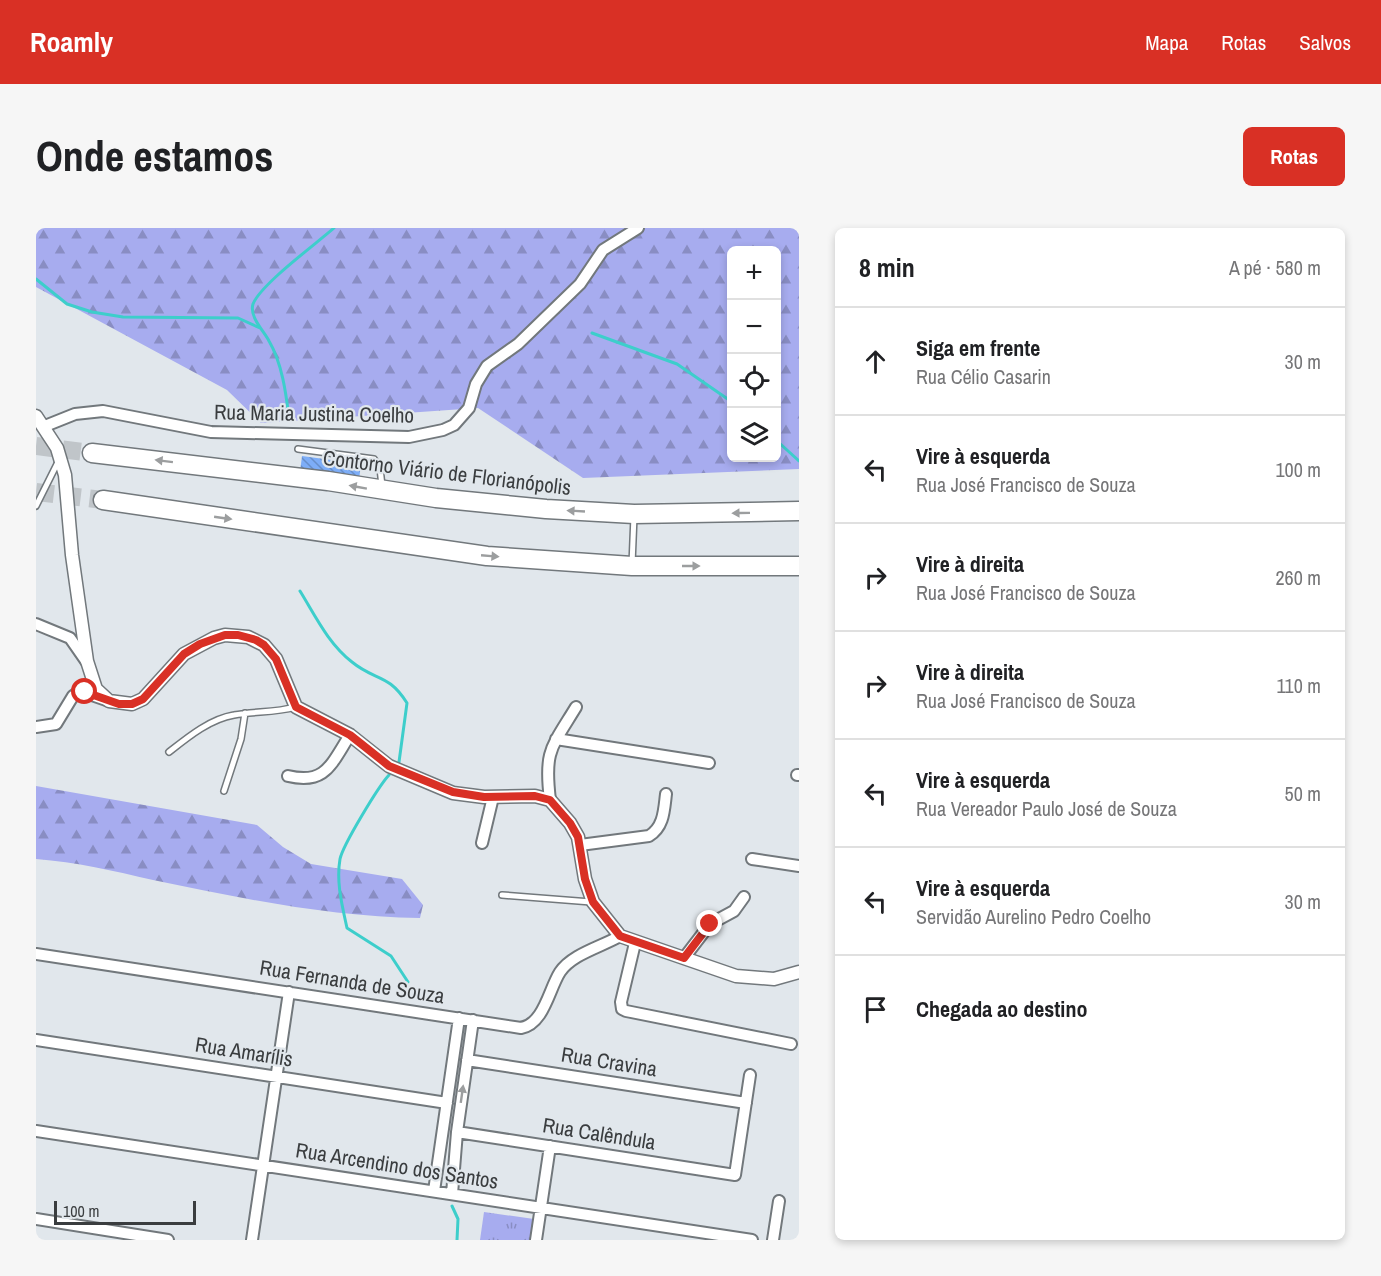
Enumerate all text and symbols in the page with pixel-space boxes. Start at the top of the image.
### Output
text: Roamly [30,23,113,61]
text: Mapa [1145,28,1188,57]
text: Rotas [1221,28,1266,57]
text: Salvos [1299,28,1351,57]
button: Rotas [1243,127,1345,186]
text: Onde estamos [36,128,273,184]
map controls [727,246,781,462]
button: + [727,246,781,300]
text: 8 min [859,250,915,285]
text: A pé · 580 m [1229,254,1321,281]
button: − [727,300,781,354]
text: Siga em frente [916,333,1040,363]
icon: ahead [859,345,892,378]
text: 30 m [1285,348,1321,375]
button: locate [727,354,781,408]
text: Rua Célio Casarin [916,363,1051,390]
street label: Rua Maria Justina Coelho [214,397,414,430]
button: layers [727,408,781,462]
text: Vire à esquerda [916,441,1050,471]
street label: Contorno Viário de Florianópolis [321,443,573,502]
icon: left [859,453,892,486]
text: 100 m [1275,456,1321,483]
one-way arrow [155,457,174,466]
text: Rua José Francisco de Souza [916,471,1136,498]
one-way arrow [348,482,367,491]
one-way arrow [566,506,585,516]
one-way arrow [731,509,750,518]
one-way arrow [214,514,233,523]
text: Vire à direita [916,549,1024,579]
one-way arrow [480,551,499,561]
one-way arrow [681,561,700,571]
icon: right [859,561,892,594]
text: 260 m [1275,564,1321,591]
text: Rua José Francisco de Souza [916,579,1136,606]
text: Vire à direita [916,657,1024,687]
icon: right [859,669,892,702]
text: 110 m [1277,672,1321,699]
route start [71,678,97,704]
text: Rua José Francisco de Souza [916,687,1136,714]
text: Vire à esquerda [916,765,1050,795]
icon: left [859,777,892,810]
text: 50 m [1285,780,1321,807]
text: Rua Vereador Paulo José de Souza [916,795,1177,822]
text: Vire à esquerda [916,873,1050,903]
icon: left [859,885,892,918]
text: 30 m [1285,888,1321,915]
text: Servidão Aurelino Pedro Coelho [916,903,1151,930]
route end [696,910,722,936]
street label: Rua Fernanda de Souza [258,953,447,1011]
icon: arrive [859,993,892,1026]
text: Chegada ao destino [916,994,1087,1024]
street label: Rua Amarílis [193,1029,295,1074]
street label: Rua Cravina [559,1040,659,1083]
one-way arrow [458,1085,467,1104]
street label: Rua Calêndula [541,1110,658,1157]
street label: Rua Arcendino dos Santos [294,1135,501,1196]
scale bar [54,1198,196,1226]
text: 100 m [63,1200,99,1222]

